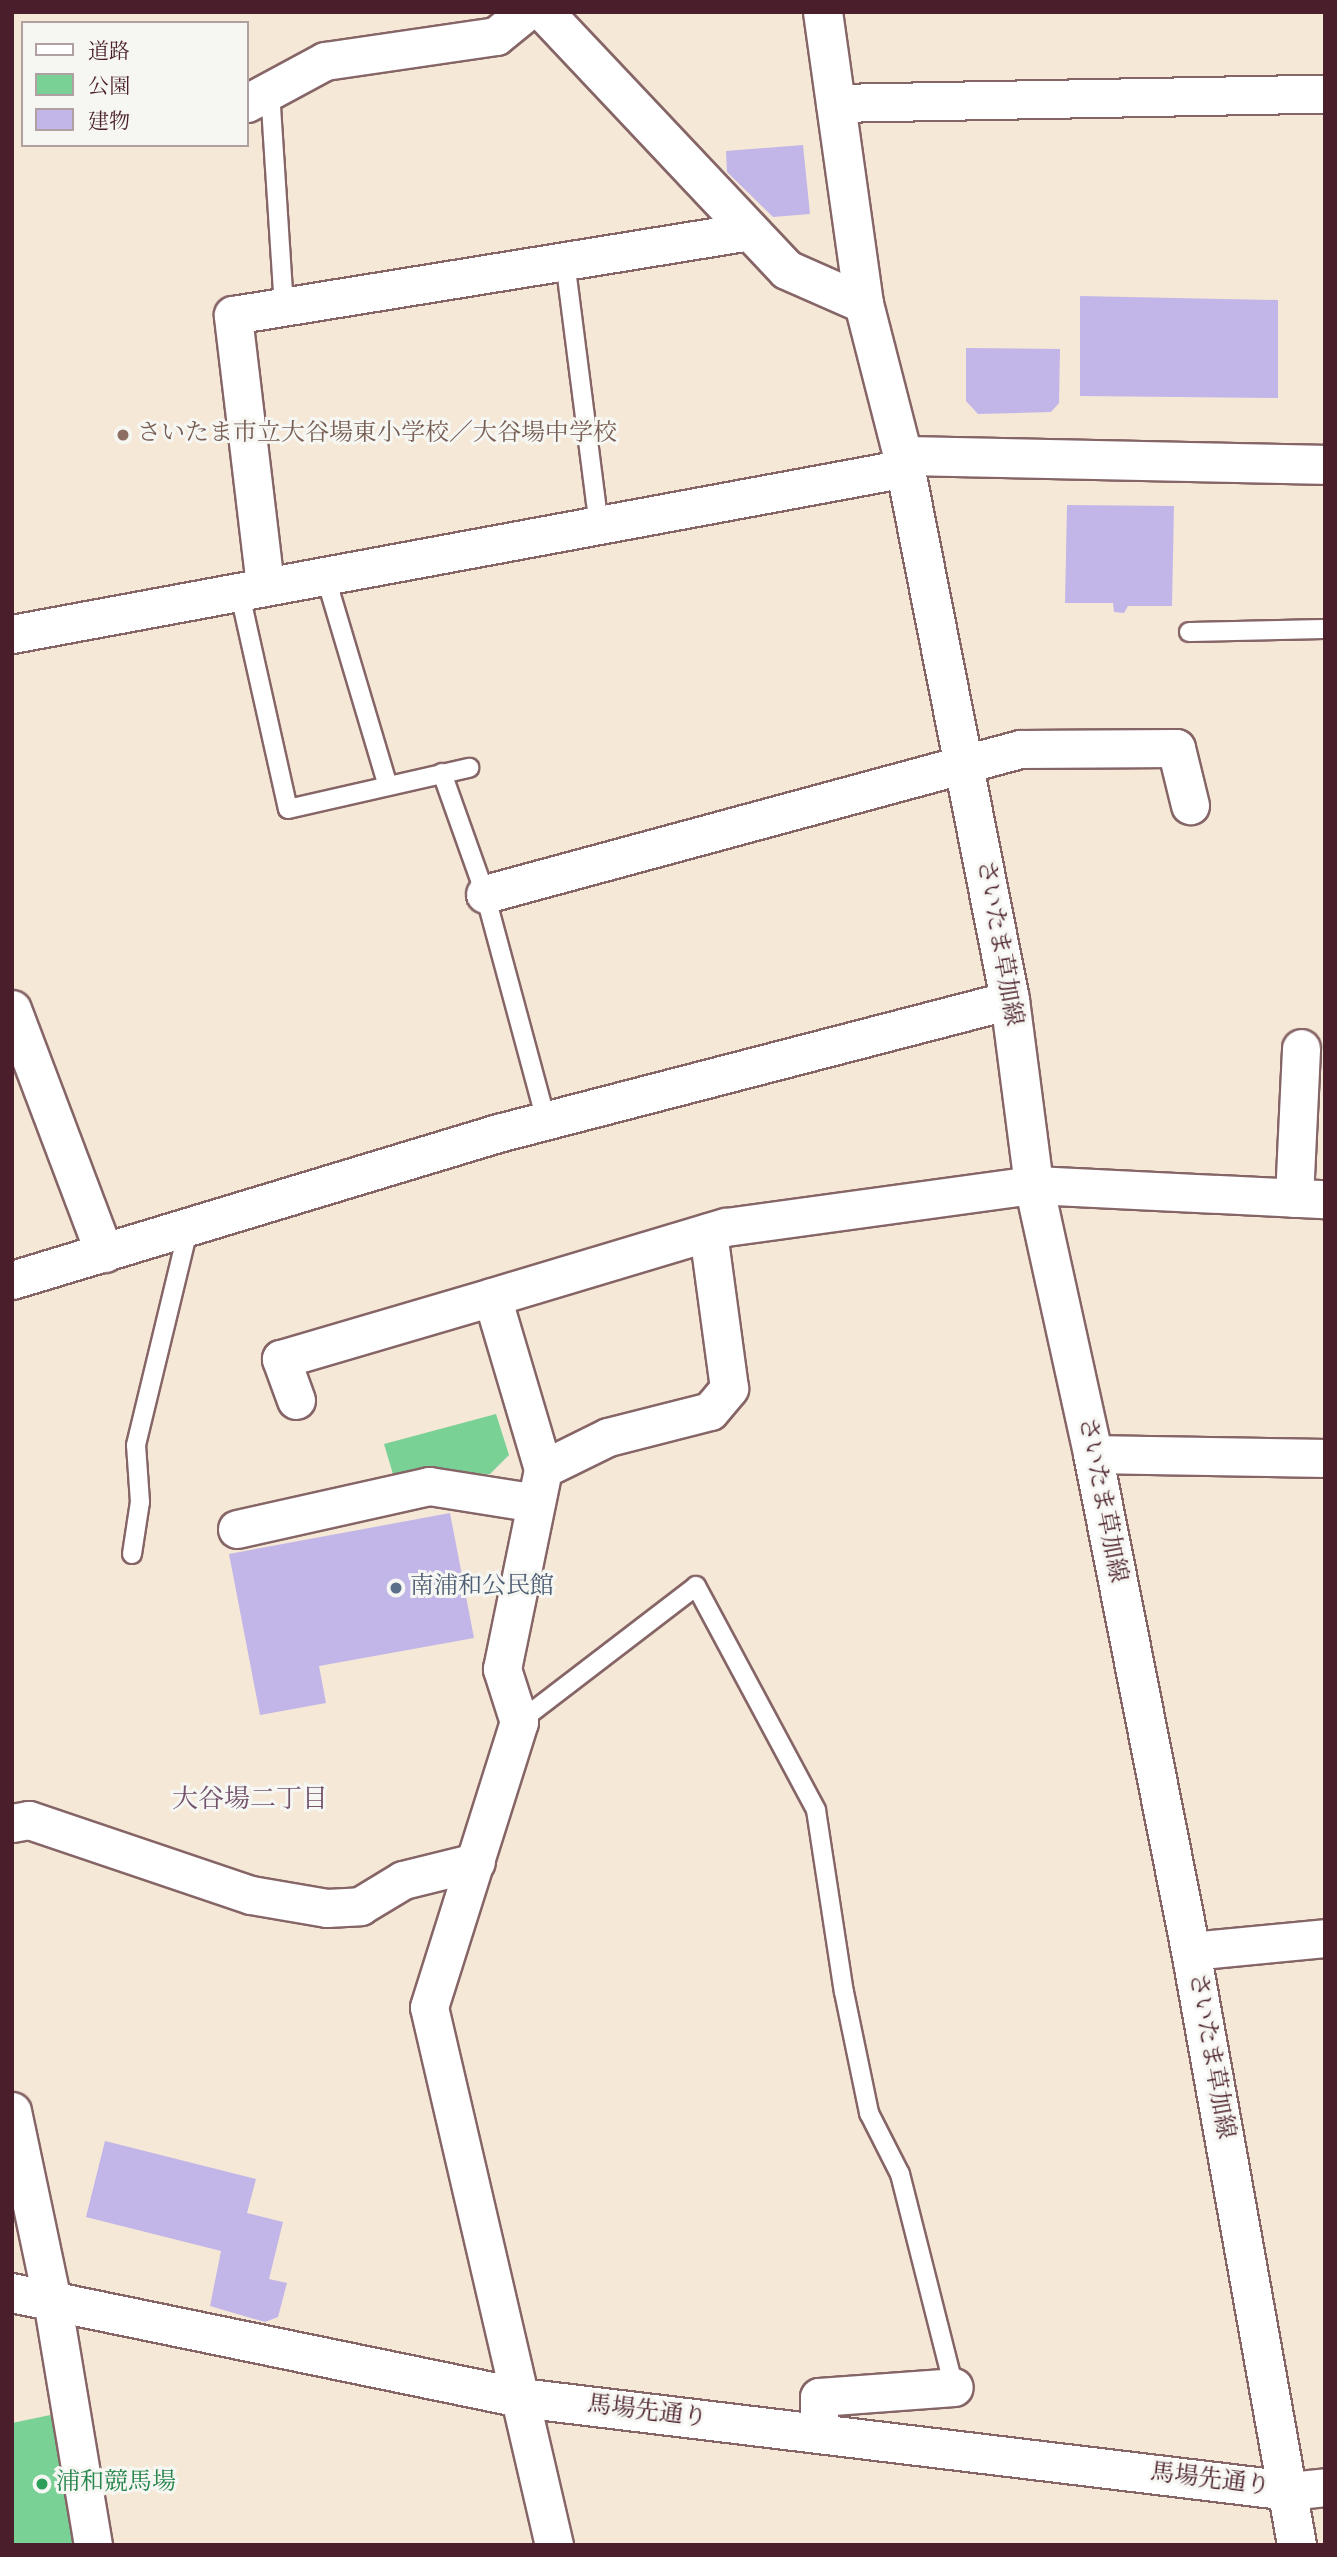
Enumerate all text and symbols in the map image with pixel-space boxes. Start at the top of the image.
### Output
legend [21,21,248,147]
text: 道路 [88,42,130,63]
text: 公園 [88,77,130,98]
text: 建物 [88,112,130,133]
place label: さいたま市立大谷場東小学校／大谷場中学校 [137,421,617,449]
marker: さいたま市立大谷場東小学校／大谷場中学校 [115,427,131,443]
street label: さいたま草加線 [969,858,1027,1028]
street label: さいたま草加線 [1071,1415,1131,1585]
place label: 南浦和公民館 [410,1574,554,1602]
marker: 南浦和公民館 [388,1580,404,1596]
district label: 大谷場二丁目 [172,1785,328,1817]
street label: さいたま草加線 [1181,1971,1239,2141]
street label: 馬場先通り [586,2391,708,2435]
street label: 馬場先通り [1149,2459,1271,2503]
place label: 浦和競馬場 [56,2470,176,2498]
marker: 浦和競馬場 [34,2476,50,2492]

